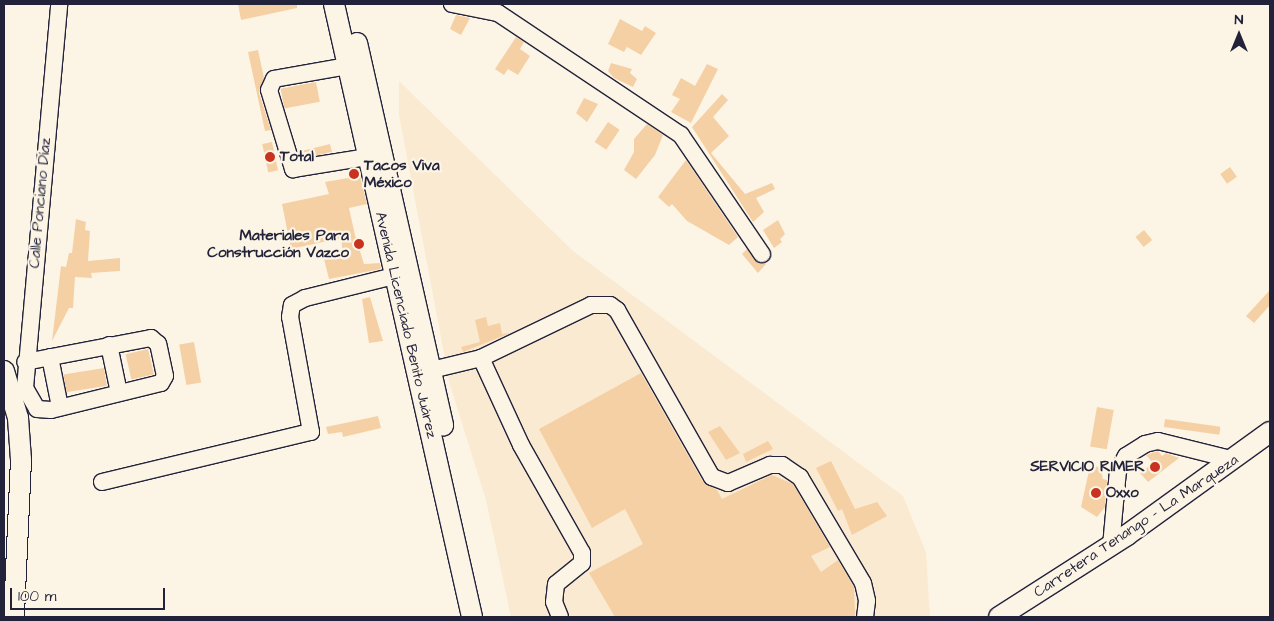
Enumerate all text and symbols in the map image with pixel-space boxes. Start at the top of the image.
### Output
north arrow [1214,10,1264,60]
text: N [1235,10,1243,30]
street label: Calle Ponciano Díaz [25,137,55,269]
place label: Total [280,148,314,166]
marker: Total [264,151,276,163]
place label: Tacos Viva México [364,156,440,191]
marker: Tacos Viva México [348,168,360,180]
street label: Avenida Licenciado Benito Juárez [371,210,441,440]
place label: Materiales Para Construcción Vazco [207,226,349,261]
marker: Materiales Para Construcción Vazco [353,238,365,250]
street label: Carretera Tenango - La Marqueza [1030,451,1242,601]
place label: SERVICIO RIMER [1030,458,1145,476]
marker: SERVICIO RIMER [1149,461,1161,473]
place label: Oxxo [1106,484,1139,502]
marker: Oxxo [1090,487,1102,499]
scale bar [12,578,168,610]
text: 100 m [18,586,57,607]

